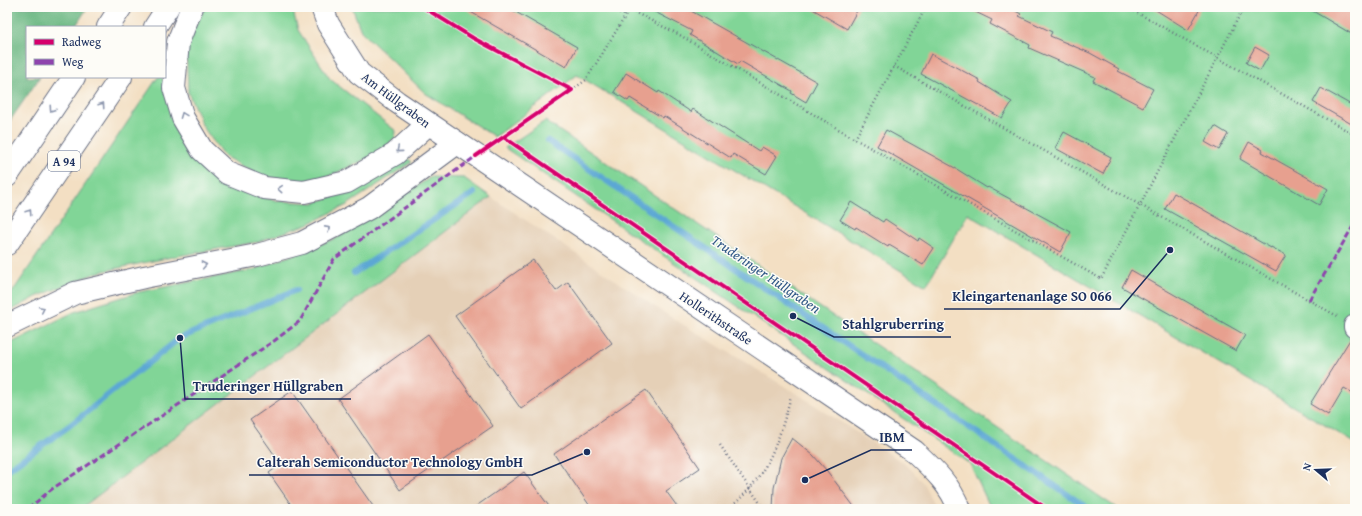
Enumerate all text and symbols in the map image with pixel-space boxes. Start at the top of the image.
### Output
legend [26,26,166,78]
text: Radweg [62,33,101,50]
text: Weg [62,53,83,70]
street label: Am Hüllgraben [357,68,435,133]
one-way arrow [97,102,105,109]
one-way arrow [49,105,57,112]
one-way arrow [179,111,187,118]
one-way arrow [396,145,404,152]
road number: A 94 [48,151,80,171]
one-way arrow [276,185,283,194]
one-way arrow [24,209,32,216]
one-way arrow [324,226,331,234]
water label: Truderinger Hüllgraben [707,230,825,318]
one-way arrow [201,262,207,270]
callout: Kleingartenanlage SO 066 [944,283,1120,309]
text: Kleingartenanlage SO 066 [952,286,1112,306]
street label: Hollerithstraße [676,287,756,349]
one-way arrow [38,306,45,314]
callout: Stahlgruberring [834,311,951,337]
text: Stahlgruberring [842,314,944,334]
callout: Truderinger Hüllgraben [185,373,351,399]
text: Truderinger Hüllgraben [193,376,344,396]
callout: IBM [871,424,912,450]
text: IBM [879,427,905,447]
callout: Calterah Semiconductor Technology GmbH [249,449,532,475]
north arrow [1296,450,1336,490]
text: Calterah Semiconductor Technology GmbH [257,452,523,472]
text: N [1298,460,1316,473]

